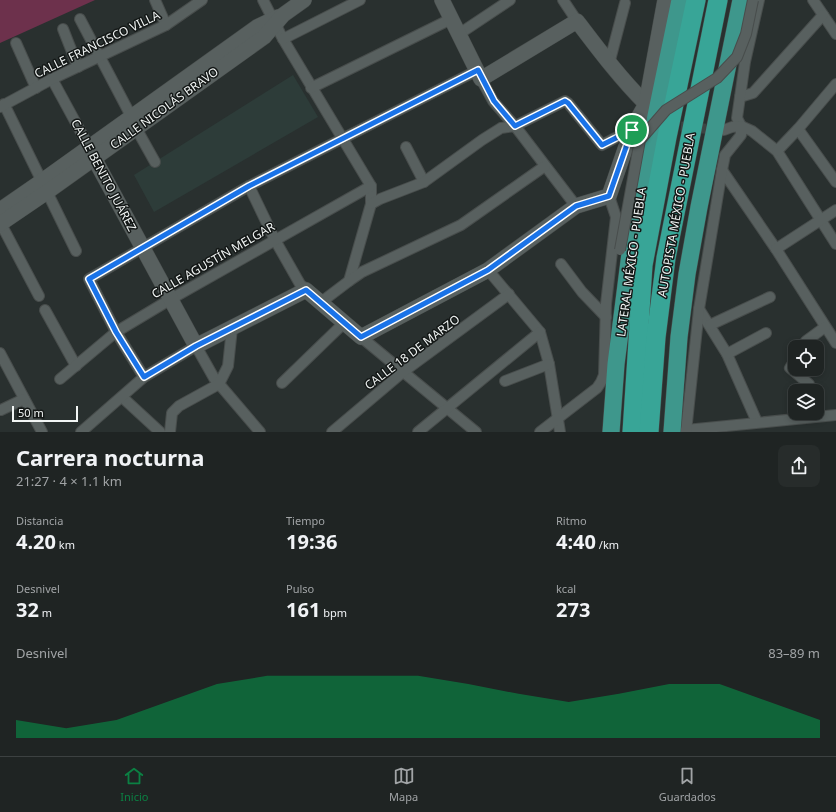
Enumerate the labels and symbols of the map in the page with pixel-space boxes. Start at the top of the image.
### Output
street label: CALLE FRANCISCO VILLA [31,6,163,82]
street label: CALLE NICOLÁS BRAVO [106,63,222,153]
pin [615,113,649,147]
street label: CALLE BENITO JUÁREZ [67,116,141,234]
street label: AUTOPISTA MÉXICO - PUEBLA [653,131,699,299]
street label: LATERAL MÉXICO - PUEBLA [612,186,650,338]
street label: CALLE AGUSTÍN MELGAR [148,217,278,302]
street label: CALLE 18 DE MARZO [361,311,463,393]
scale bar [12,404,78,423]

